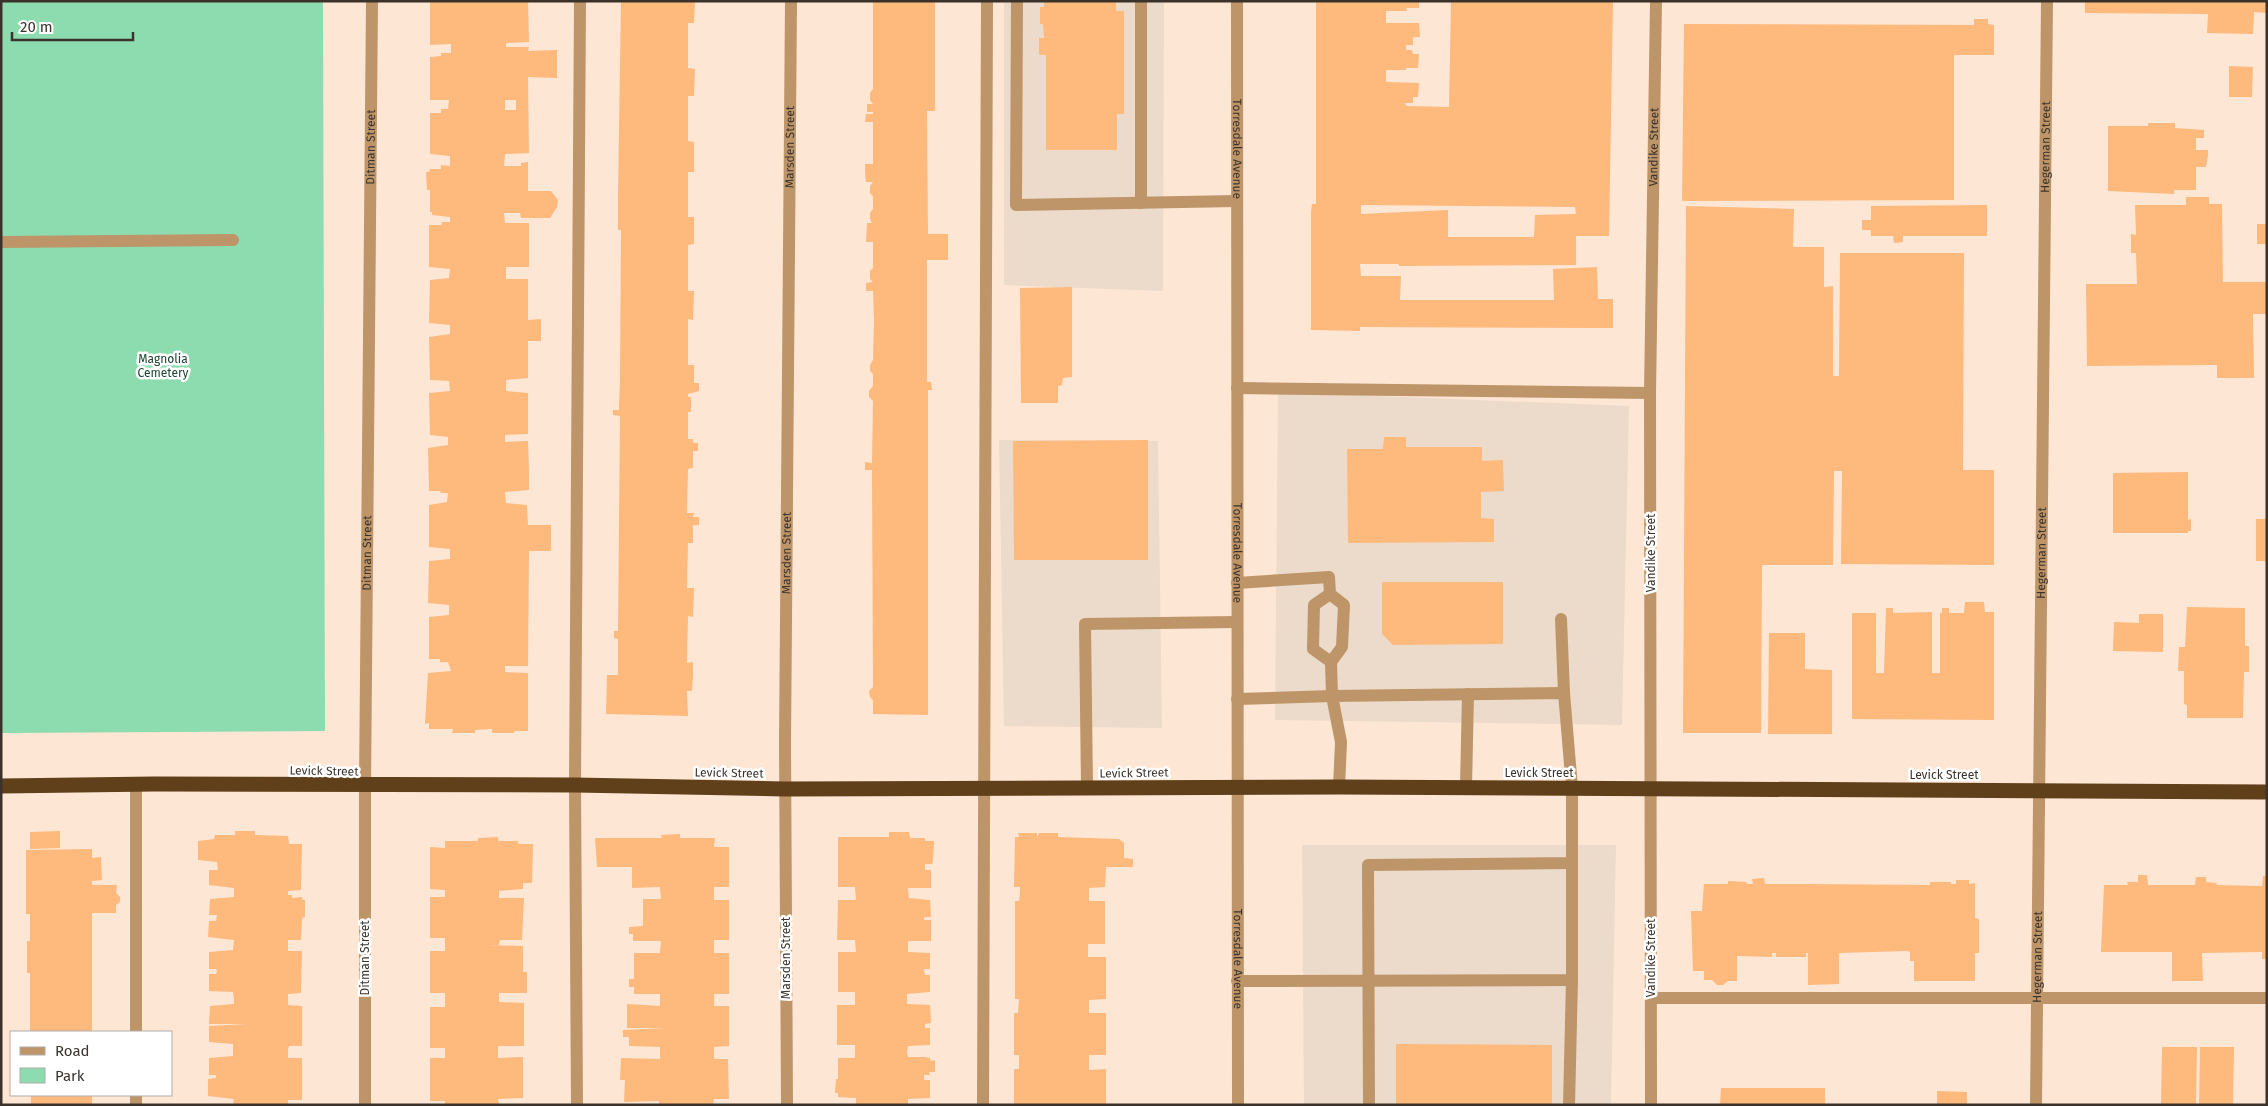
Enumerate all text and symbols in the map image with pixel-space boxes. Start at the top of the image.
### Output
scale bar [12,10,134,42]
text: 20 m [20,18,53,36]
street label: Torresdale Avenue [1230,99,1244,199]
street label: Hegerman Street [2038,101,2053,193]
street label: Marsden Street [782,105,797,188]
street label: Vandike Street [1646,107,1661,187]
street label: Ditman Street [363,109,378,185]
park label: Magnolia Cemetery [137,352,189,380]
street label: Torresdale Avenue [1230,503,1245,603]
street label: Hegerman Street [2034,506,2049,599]
street label: Marsden Street [779,511,794,594]
street label: Vandike Street [1644,513,1658,592]
street label: Ditman Street [360,515,374,591]
street label: Levick Street [289,763,359,779]
street label: Levick Street [694,765,764,781]
street label: Levick Street [1099,765,1169,781]
street label: Levick Street [1504,766,1574,780]
street label: Levick Street [1909,768,1979,782]
street label: Torresdale Avenue [1231,909,1245,1009]
street label: Hegerman Street [2030,910,2045,1003]
street label: Marsden Street [779,916,793,999]
street label: Vandike Street [1644,918,1658,997]
street label: Ditman Street [358,920,372,996]
legend [10,1031,172,1096]
text: Road [55,1042,90,1060]
text: Park [55,1067,85,1085]

